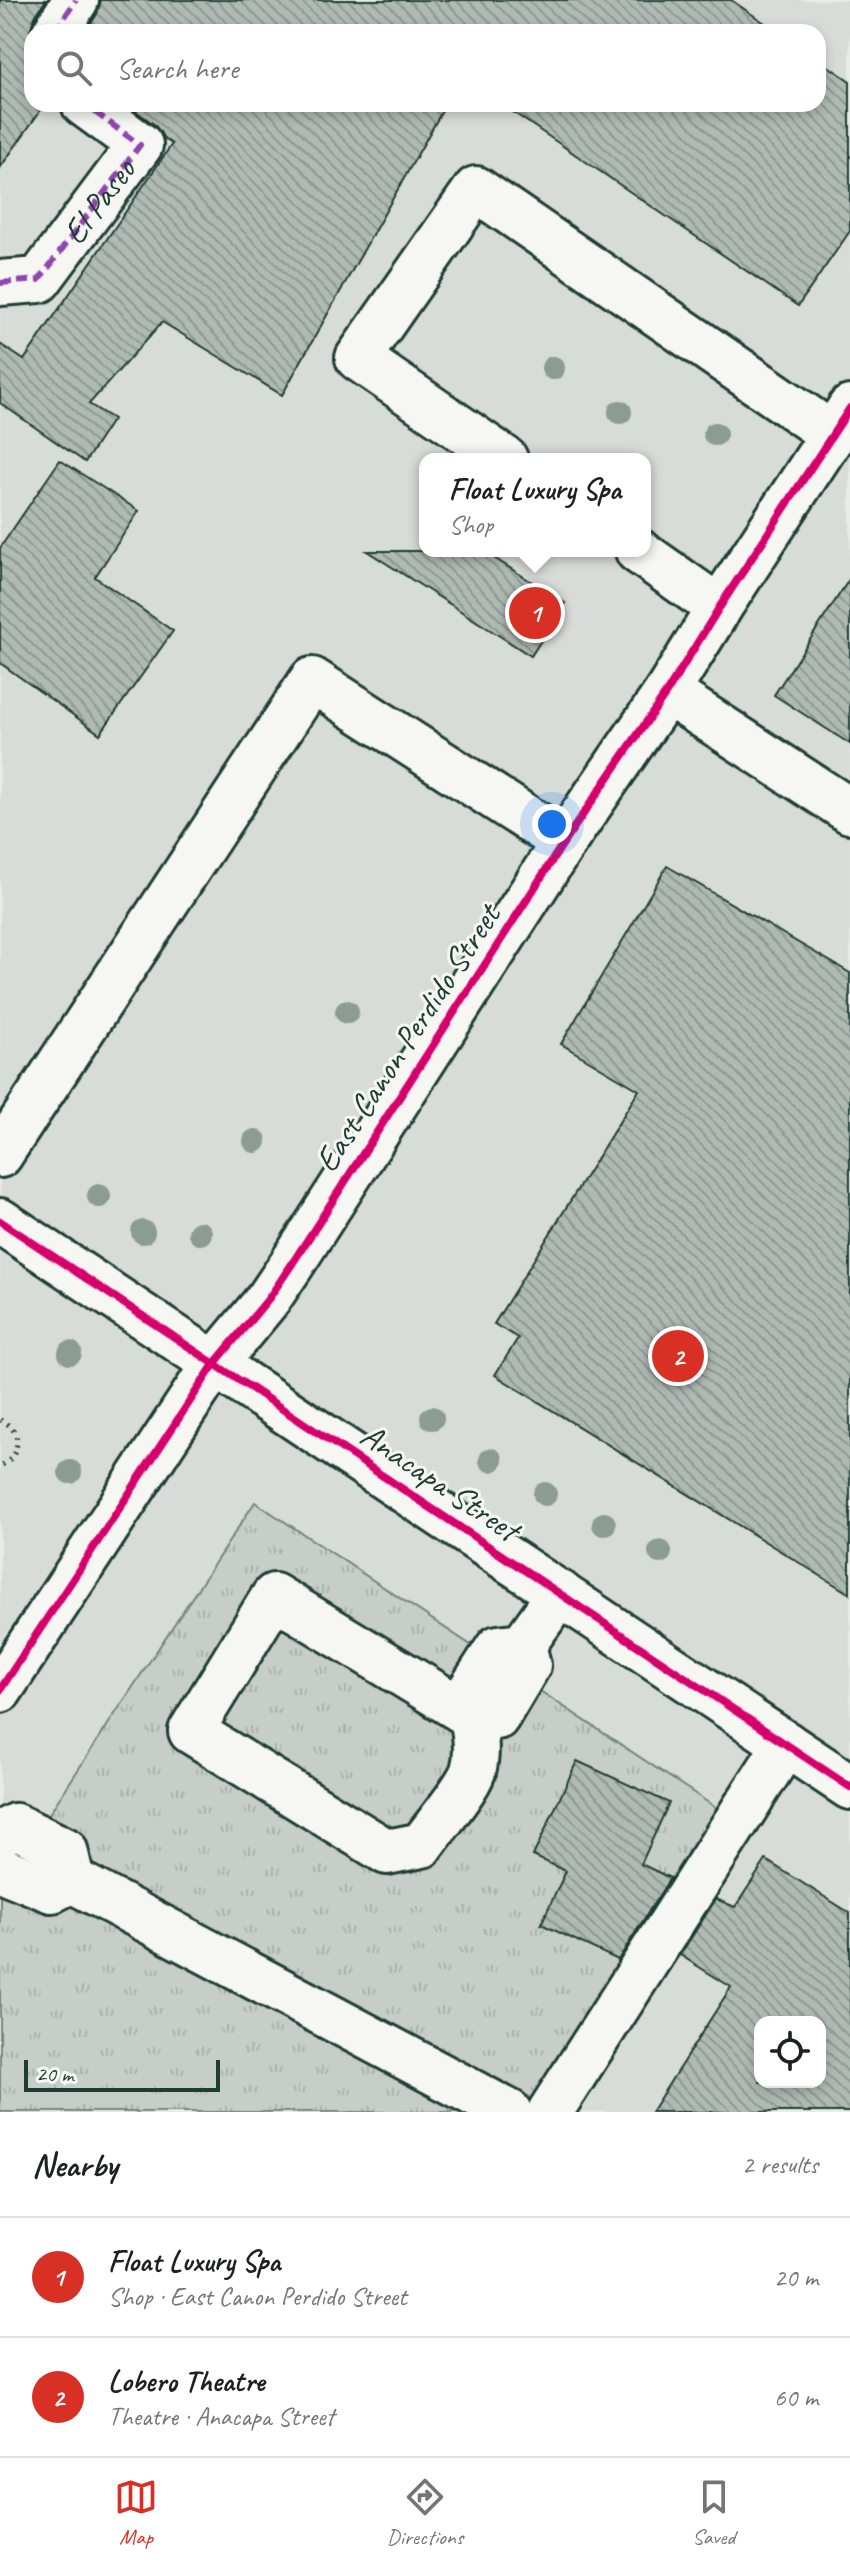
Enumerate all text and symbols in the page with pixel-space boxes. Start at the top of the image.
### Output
search box [24,24,826,112]
icon: search [52,46,96,90]
text: Search here [116,49,238,87]
street label: El Paseo [52,148,145,252]
popup [419,453,651,557]
text: Float Luxury Spa [449,470,621,508]
text: Shop [449,508,493,541]
pin: 1 [509,583,561,643]
your location [532,804,572,844]
street label: East Canon Perdido Street [305,893,511,1180]
pin: 2 [652,1326,704,1386]
street label: Anacapa Street [353,1413,531,1553]
map controls [754,2016,826,2088]
button: locate [754,2016,826,2088]
scale bar [24,2056,220,2092]
text: 20 m [36,2060,73,2088]
text: Nearby [32,2143,118,2186]
text: 2 results [742,2148,818,2181]
text: Float Luxury Spa [108,2242,280,2280]
text: 1 [52,2261,64,2294]
text: 20 m [774,2261,818,2294]
text: Shop · East Canon Perdido Street [108,2280,407,2313]
text: Lobero Theatre [108,2362,265,2400]
text: 2 [52,2381,64,2414]
text: 60 m [774,2381,818,2414]
text: Theatre · Anacapa Street [108,2400,334,2433]
tab: Map [114,2475,158,2551]
tab: Directions [387,2475,463,2551]
tab: Saved [692,2475,736,2551]

